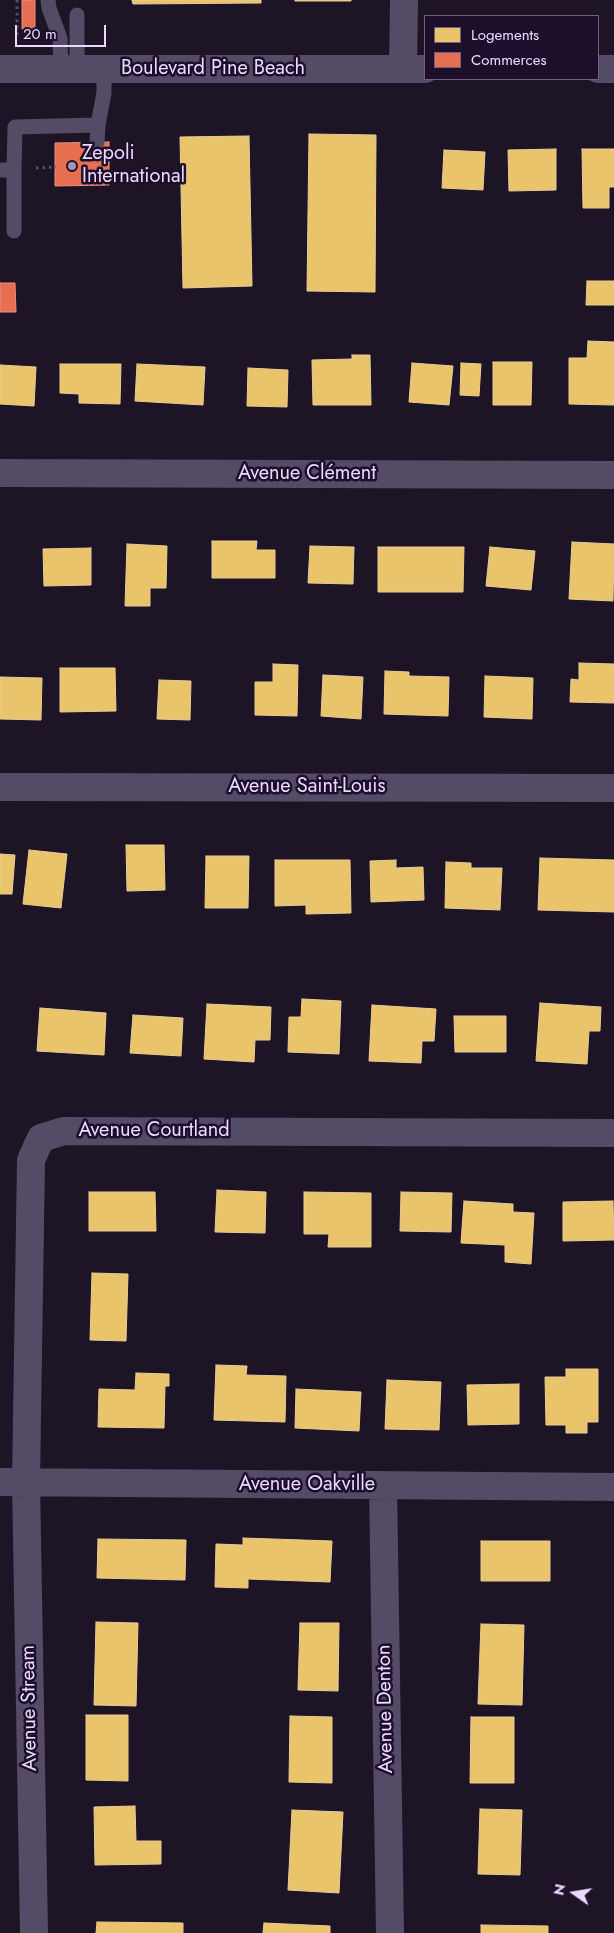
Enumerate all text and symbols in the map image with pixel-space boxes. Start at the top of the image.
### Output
scale bar [18,15,109,47]
legend [424,15,599,80]
text: 20 m [23,23,57,45]
text: Logements [471,24,539,46]
text: Commerces [471,49,546,71]
street label: Boulevard Pine Beach [121,57,305,81]
place label: Zepoli International [82,142,185,189]
marker: Zepoli International [66,160,78,172]
street label: Avenue Clément [238,462,376,486]
street label: Avenue Saint-Louis [228,775,386,799]
street label: Avenue Courtland [78,1119,230,1143]
street label: Avenue Oakville [239,1473,375,1497]
street label: Avenue Denton [373,1644,399,1774]
street label: Avenue Stream [17,1645,43,1771]
north arrow [549,1868,599,1918]
text: N [548,1882,570,1897]

